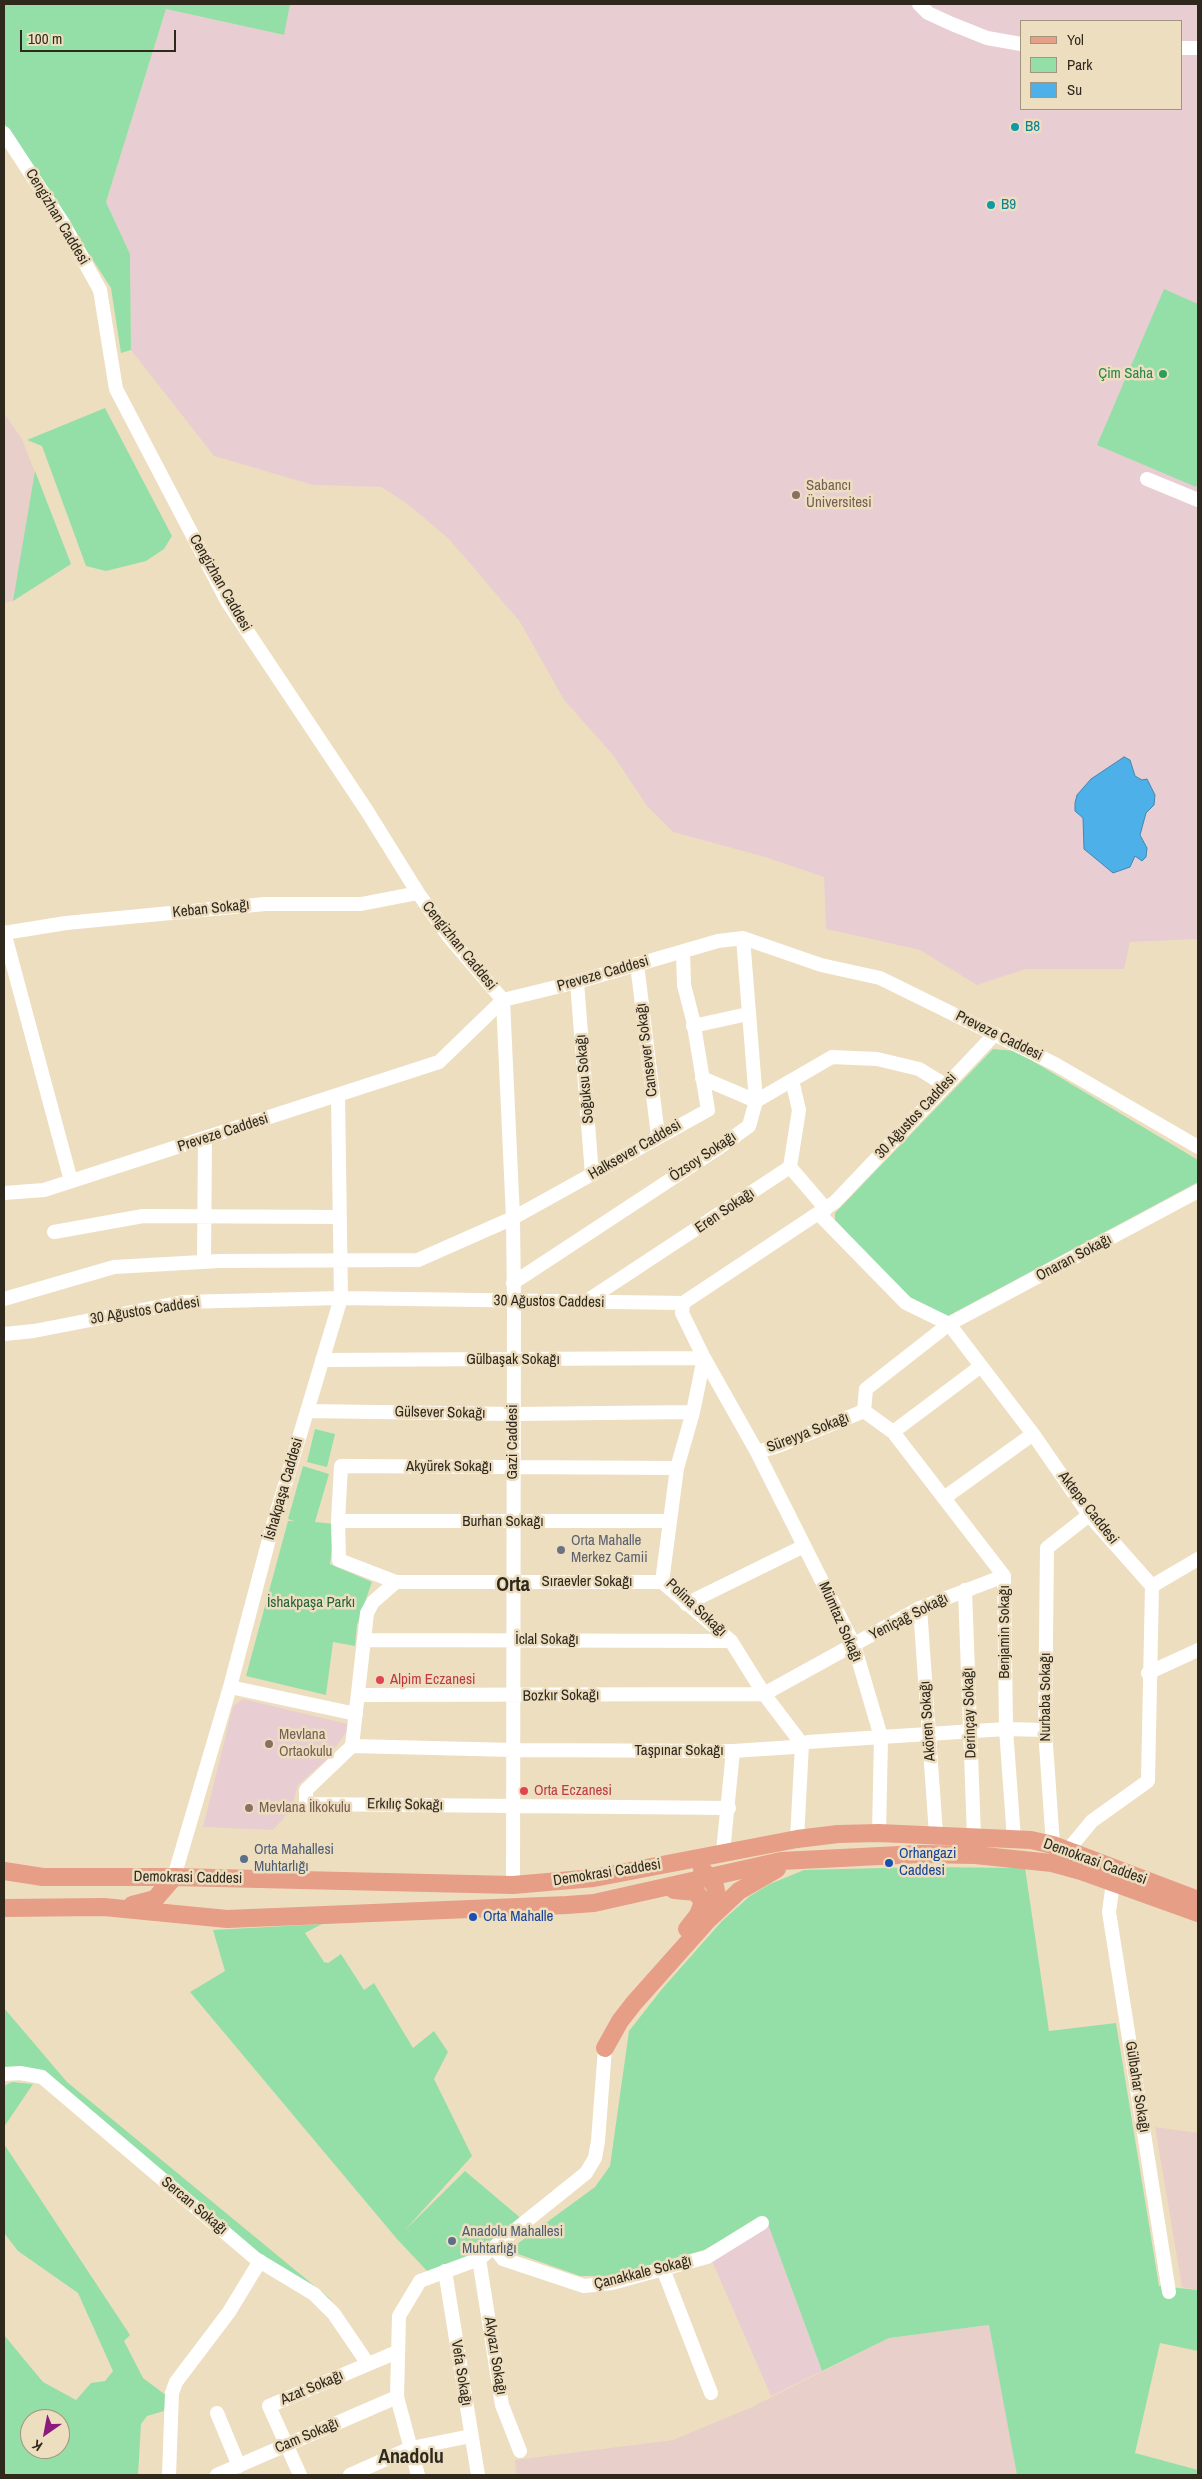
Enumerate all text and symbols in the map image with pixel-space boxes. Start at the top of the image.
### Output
scale bar [22,20,179,52]
legend [1020,20,1182,110]
text: 100 m [28,28,62,49]
text: Yol [1067,29,1084,50]
text: Park [1067,54,1092,75]
text: Su [1067,79,1082,100]
place label: B8 [1025,118,1040,136]
marker: B8 [1009,121,1021,133]
street label: Cengizhan Caddesi [21,166,93,268]
place label: B9 [1001,196,1016,214]
marker: B9 [985,199,997,211]
place label: Çim Saha [1098,365,1153,383]
marker: Çim Saha [1157,368,1169,380]
place label: Sabancı Üniversitesi [806,477,872,512]
marker: Sabancı Üniversitesi [790,489,802,501]
street label: Cengizhan Caddesi [185,531,255,635]
street label: Keban Sokağı [172,896,250,922]
street label: Cengizhan Caddesi [418,898,500,994]
street label: Preveze Caddesi [555,952,651,996]
street label: Cansever Sokağı [632,1002,662,1098]
street label: Preveze Caddesi [953,1007,1045,1065]
street label: Soğuksu Sokağı [572,1034,598,1124]
street label: 30 Ağustos Caddesi [872,1069,960,1163]
street label: Preveze Caddesi [175,1110,271,1156]
street label: Halksever Caddesi [586,1116,684,1184]
street label: Özsoy Sokağı [666,1128,740,1186]
street label: Eren Sokağı [692,1185,758,1237]
street label: Onaran Sokağı [1033,1231,1115,1285]
street label: 30 Ağustos Caddesi [493,1292,605,1312]
street label: 30 Ağustos Caddesi [89,1293,201,1329]
street label: Gülbaşak Sokağı [466,1351,560,1369]
street label: Gülsever Sokağı [394,1403,486,1423]
street label: Gazi Caddesi [504,1404,522,1480]
street label: Süreyya Sokağı [764,1409,852,1457]
street label: İshakpaşa Caddesi [261,1436,307,1542]
street label: Akyürek Sokağı [406,1458,492,1476]
street label: Aktepe Caddesi [1054,1468,1122,1548]
street label: Burhan Sokağı [462,1513,544,1531]
place label: Orta Mahalle Merkez Camii [571,1532,648,1567]
marker: Orta Mahalle Merkez Camii [555,1544,567,1556]
street label: Sıraevler Sokağı [542,1573,632,1591]
district label: Orta [496,1574,530,1598]
street label: Polina Sokağı [662,1575,730,1641]
street label: Mümtaz Sokağı [814,1579,866,1665]
street label: Benjamin Sokağı [996,1585,1014,1679]
street label: Yeniçağ Sokağı [867,1589,951,1645]
park label: İshakpaşa Parkı [267,1594,355,1612]
street label: İclal Sokağı [515,1631,579,1649]
street label: Nurbaba Sokağı [1037,1653,1055,1741]
street label: Derinçay Sokağı [959,1667,981,1759]
place label: Alpim Eczanesi [390,1671,475,1689]
marker: Alpim Eczanesi [374,1674,386,1686]
street label: Akören Sokağı [916,1680,940,1762]
street label: Bozkır Sokağı [523,1686,599,1706]
place label: Mevlana Ortaokulu [279,1726,332,1761]
marker: Mevlana Ortaokulu [263,1738,275,1750]
street label: Taşpınar Sokağı [634,1742,724,1760]
place label: Orta Eczanesi [534,1782,612,1800]
marker: Orta Eczanesi [518,1785,530,1797]
street label: Erkılıç Sokağı [367,1795,443,1815]
place label: Mevlana İlkokulu [259,1799,351,1817]
marker: Mevlana İlkokulu [243,1802,255,1814]
street label: Demokrasi Caddesi [1041,1835,1149,1889]
place label: Orta Mahallesi Muhtarlığı [254,1841,334,1876]
place label: Orhangazi Caddesi [899,1845,956,1880]
marker: Orta Mahallesi Muhtarlığı [238,1853,250,1865]
street label: Demokrasi Caddesi [552,1856,662,1890]
marker: Orhangazi Caddesi [883,1857,895,1869]
street label: Demokrasi Caddesi [134,1868,242,1888]
place label: Orta Mahalle [483,1908,553,1926]
marker: Orta Mahalle [467,1911,479,1923]
street label: Gülbahar Sokağı [1121,2040,1153,2134]
street label: Sercan Sokağı [157,2173,231,2239]
place label: Anadolu Mahallesi Muhtarlığı [462,2223,563,2258]
marker: Anadolu Mahallesi Muhtarlığı [446,2235,458,2247]
street label: Çanakkale Sokağı [592,2252,694,2294]
street label: Akyazı Sokağı [480,2316,510,2396]
street label: Vefa Sokağı [447,2339,475,2407]
street label: Azat Sokağı [278,2367,346,2409]
north arrow [20,2409,70,2459]
street label: Cam Sokağı [272,2414,342,2458]
text: K [29,2436,46,2456]
district label: Anadolu [378,2446,444,2470]

